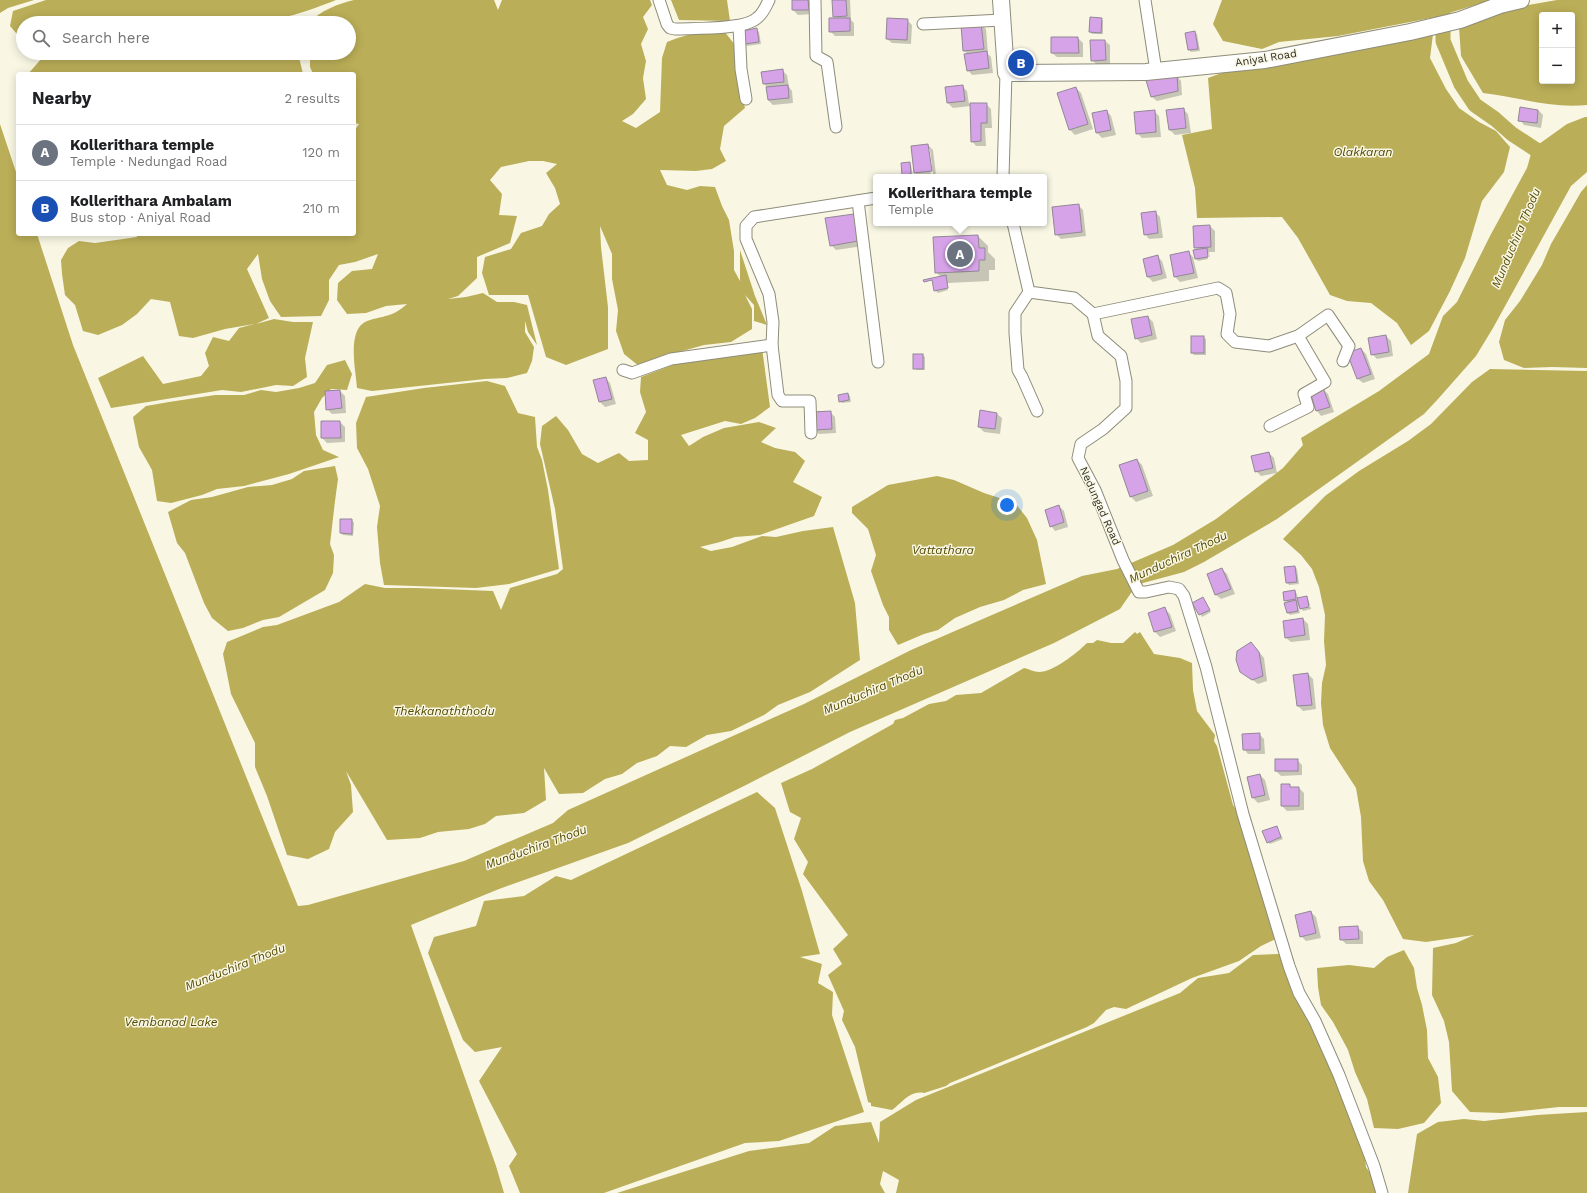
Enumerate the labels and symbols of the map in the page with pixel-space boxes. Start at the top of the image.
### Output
street label: Aniyal Road [1234,47,1298,69]
pin: B [1008,48,1034,78]
water label: Olakkaran [1333,145,1393,159]
water label: Munduchira Thodu [1489,186,1543,290]
pin: A [947,239,973,269]
street label: Nedungad Road [1077,465,1123,547]
your location [997,495,1017,515]
water label: Munduchira Thodu [1127,528,1229,586]
water label: Vattathara [912,543,975,557]
water label: Munduchira Thodu [821,663,925,717]
water label: Thekkanaththodu [393,704,495,718]
water label: Munduchira Thodu [483,822,589,872]
water label: Munduchira Thodu [183,940,287,994]
water label: Vembanad Lake [124,1015,218,1029]

